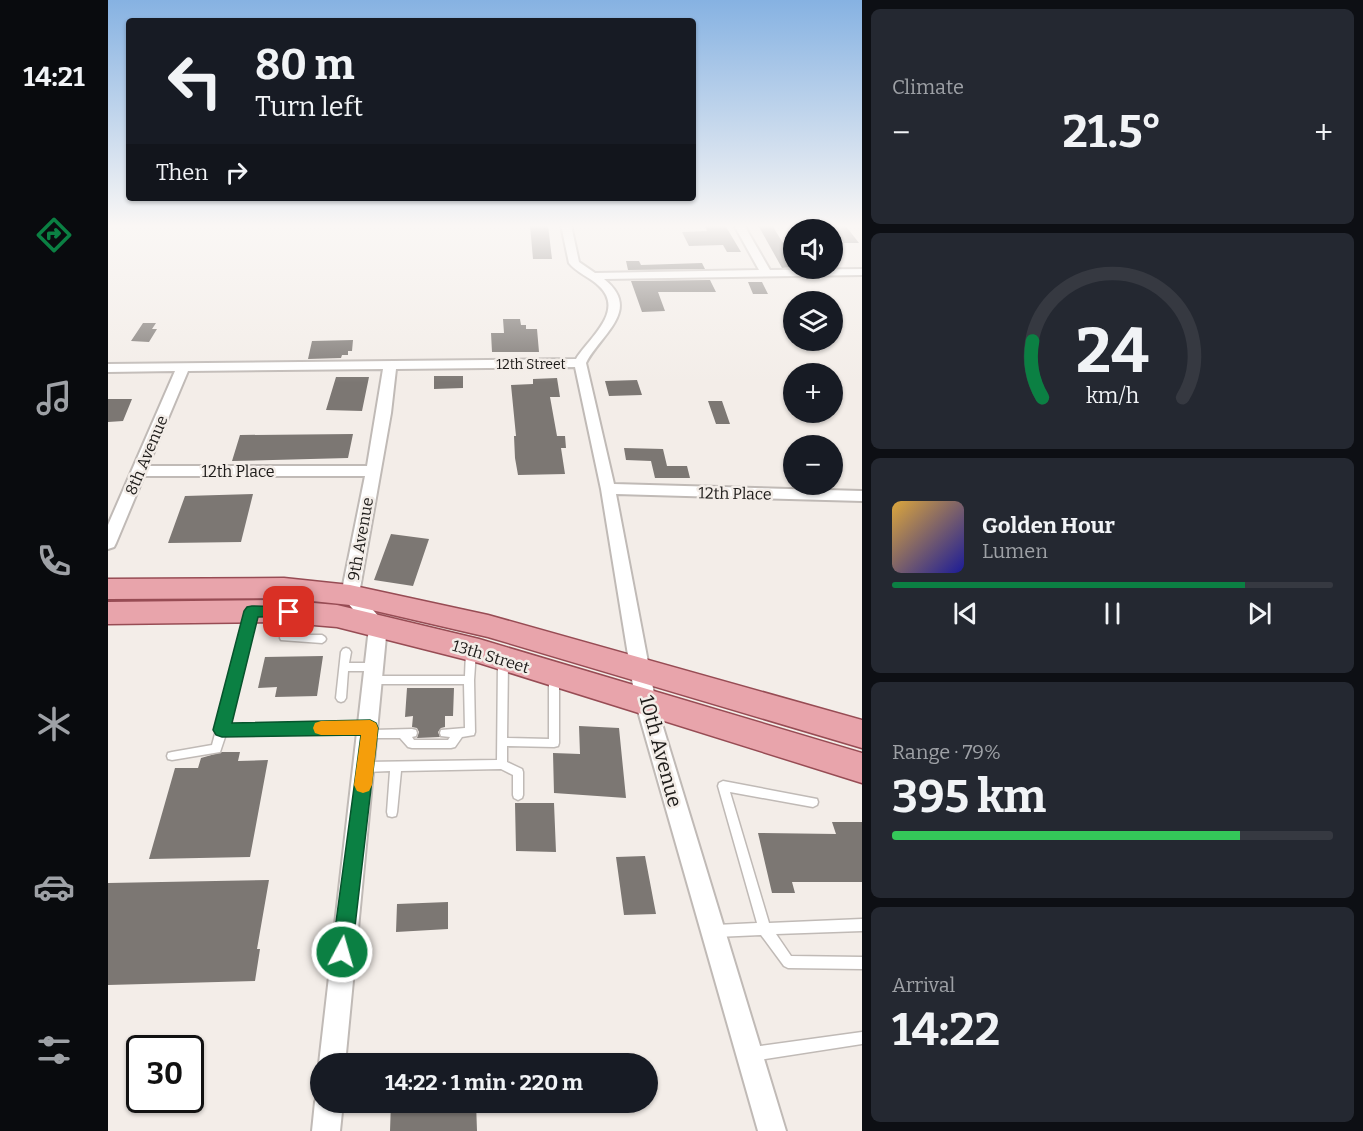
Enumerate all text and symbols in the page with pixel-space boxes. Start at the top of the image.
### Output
text: 80 m [255,40,355,90]
icon: left [156,42,234,120]
text: 14:21 [23,61,85,93]
text: Climate [892,75,964,99]
text: Turn left [255,91,363,123]
text: 21.5° [1062,105,1162,159]
text: − [892,113,910,153]
text: + [1314,113,1333,153]
icon: right [220,156,253,189]
text: Then [156,159,208,186]
icon: directions [33,214,75,256]
map controls [783,219,843,495]
button: sound [783,219,843,279]
button: layers [783,291,843,351]
text: 24 [1076,314,1149,389]
street label: 12th Street [496,356,566,373]
button: + [783,363,843,423]
icon: music [33,377,75,419]
text: km/h [1086,384,1139,410]
street label: 8th Avenue [121,413,172,498]
button: − [783,435,843,495]
street label: 12th Place [201,462,275,481]
street label: 12th Place [698,483,772,504]
street label: 9th Avenue [344,496,377,582]
text: Golden Hour [982,512,1115,539]
text: Lumen [982,539,1048,563]
icon: phone [33,540,75,582]
pin [263,586,314,637]
icon: arrive [272,595,305,628]
icon: previous [949,597,982,630]
icon: pause [1096,597,1129,630]
icon: next [1243,597,1276,630]
street label: 13th Street [450,636,532,677]
street label: 10th Avenue [635,692,687,810]
icon: climate [33,703,75,745]
text: Range · 79% [892,740,1001,764]
text: 395 km [892,770,1046,824]
icon: car [33,866,75,908]
position arrow [310,920,374,984]
text: Arrival [892,973,955,997]
text: 14:22 [892,1003,1000,1057]
icon: filters [33,1029,75,1071]
speed limit sign: 30 [126,1035,204,1113]
text: 14:22 · 1 min · 220 m [385,1069,583,1096]

